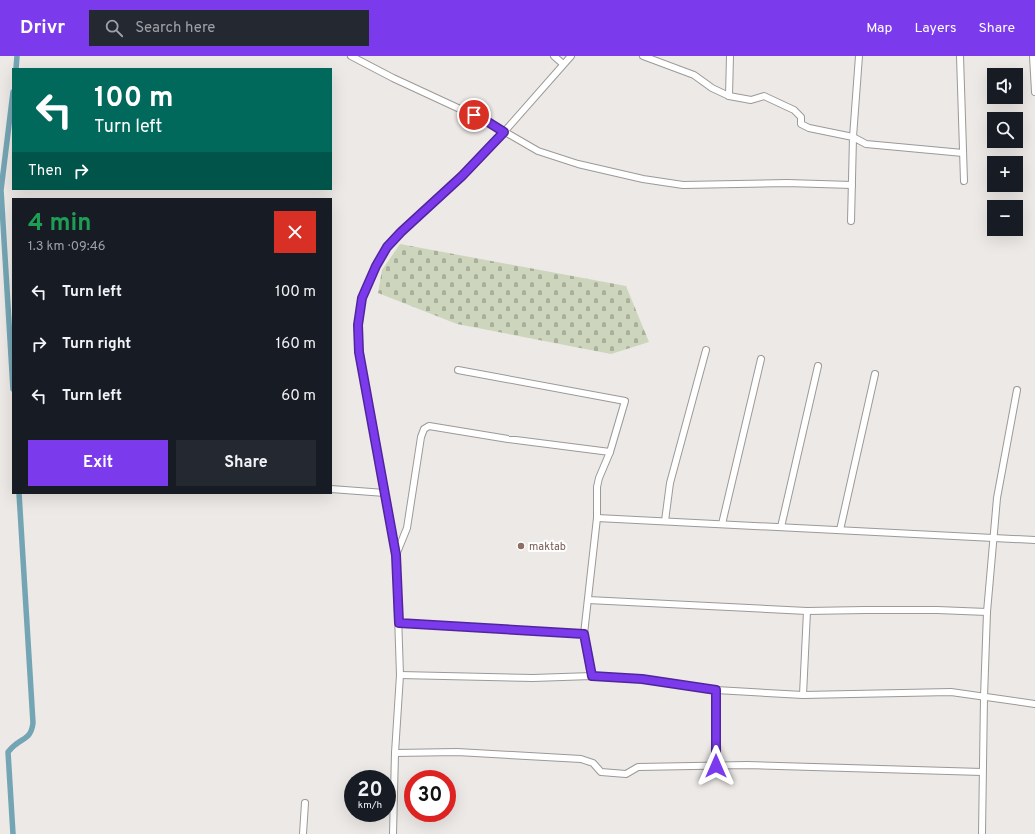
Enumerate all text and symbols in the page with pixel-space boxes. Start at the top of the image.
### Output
search box [89,10,369,46]
text: Drivr [20,16,65,40]
icon: search [103,17,125,39]
text: Search here [135,19,215,38]
text: Map [866,20,892,37]
text: Layers [914,20,956,37]
text: Share [978,20,1015,37]
map controls [987,68,1023,236]
button: sound [987,68,1023,104]
text: 100 m [94,81,174,117]
icon: left [28,84,80,136]
pin [457,98,491,132]
icon: arrive [463,104,485,126]
button: search [987,112,1023,148]
text: Turn left [94,116,162,139]
button: + [987,156,1023,192]
icon: right [70,160,92,182]
text: Then [28,162,62,181]
button: − [987,200,1023,236]
text: 4 min [28,209,91,239]
button: close [274,211,316,253]
text: 1.3 km · 09:46 [28,239,106,255]
icon: left [28,281,50,303]
text: Turn left [62,283,122,302]
text: 100 m [275,283,316,302]
icon: right [28,333,50,355]
text: Turn right [62,335,131,354]
text: 160 m [276,335,316,354]
icon: left [28,385,50,407]
text: Turn left [62,387,122,406]
text: 60 m [281,387,316,406]
button: Exit [28,440,168,486]
button: Share [176,440,316,486]
place label: maktab [529,540,566,554]
marker: maktab [516,541,526,551]
position arrow [695,745,737,787]
speed limit sign: 30 [404,770,456,822]
text: 20 [357,778,383,804]
text: km/h [358,799,382,812]

